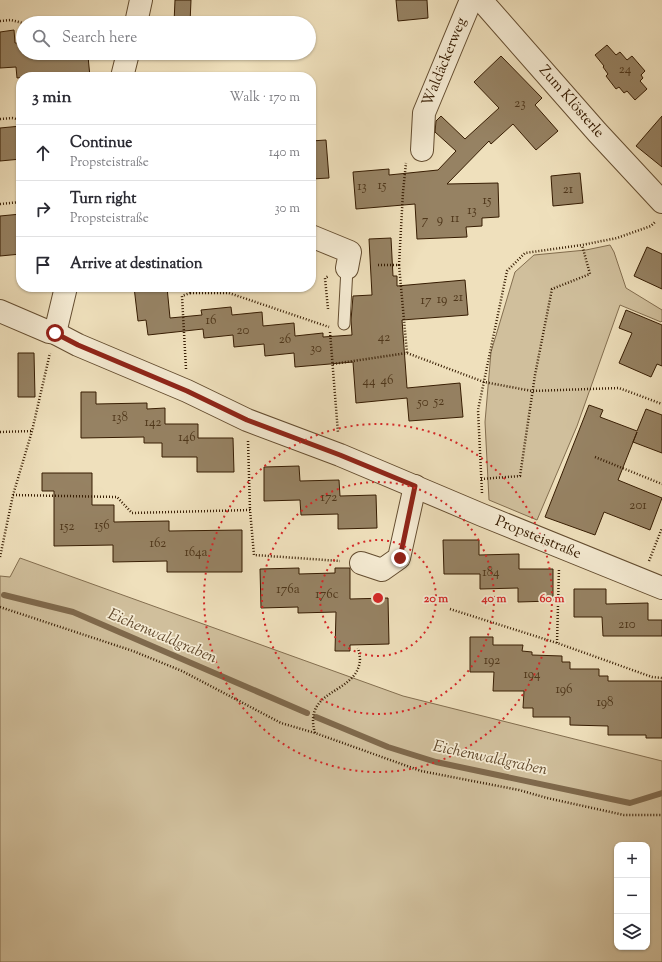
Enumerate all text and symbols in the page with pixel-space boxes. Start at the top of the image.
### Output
street label: Waldäckerweg [418,14,472,110]
search box [16,16,316,60]
icon: search [30,27,52,49]
text: Search here [62,28,137,49]
street label: Zum Klösterle [533,61,609,143]
house number: 24 [619,61,632,79]
text: 3 min [32,86,71,110]
text: Walk · 170 m [230,89,300,107]
house number: 23 [514,95,526,113]
text: Continue [70,133,132,154]
icon: ahead [32,142,54,164]
text: 140 m [269,144,300,162]
text: Propsteistraße [70,154,149,172]
house number: 15 [378,177,387,195]
house number: 13 [357,178,367,196]
house number: 21 [563,181,574,199]
text: Turn right [70,189,136,210]
house number: 15 [483,192,492,210]
icon: right [32,198,54,220]
text: 30 m [274,200,300,218]
house number: 13 [467,202,477,220]
text: Propsteistraße [70,210,149,228]
house number: 11 [451,210,460,228]
house number: 9 [437,211,443,229]
house number: 7 [422,212,429,230]
icon: arrive [32,254,54,276]
text: Arrive at destination [70,254,203,275]
house number: 21 [453,289,464,307]
house number: 19 [437,291,447,309]
house number: 17 [421,292,432,310]
house number: 16 [206,312,216,330]
house number: 20 [237,322,250,340]
route start [46,324,64,342]
house number: 42 [378,329,390,347]
house number: 26 [279,331,291,349]
house number: 30 [310,340,322,358]
house number: 46 [381,372,393,390]
house number: 44 [362,373,376,391]
house number: 52 [433,393,444,411]
house number: 50 [416,394,429,412]
house number: 138 [112,409,128,427]
house number: 142 [144,414,162,432]
house number: 146 [178,429,196,447]
house number: 172 [321,489,337,507]
house number: 201 [629,497,647,515]
street label: Propsteistraße [492,511,584,565]
house number: 156 [94,517,110,535]
house number: 152 [60,518,74,536]
house number: 162 [150,535,166,553]
house number: 164a [184,544,208,562]
route end [391,549,409,567]
house number: 184 [482,564,500,582]
house number: 176a [276,581,300,599]
house number: 176c [315,586,339,604]
text: 20 m [424,590,448,608]
text: 40 m [481,590,506,608]
text: 60 m [540,590,564,608]
centre of rings [371,591,385,605]
water label: Eichenwaldgraben [104,604,221,671]
house number: 210 [618,616,636,634]
house number: 192 [484,652,500,670]
house number: 194 [523,666,541,684]
house number: 196 [555,681,573,699]
house number: 198 [596,694,614,712]
water label: Eichenwaldgraben [431,736,550,782]
map controls [614,842,650,950]
button: + [614,842,650,878]
button: − [614,878,650,914]
button: layers [614,914,650,950]

